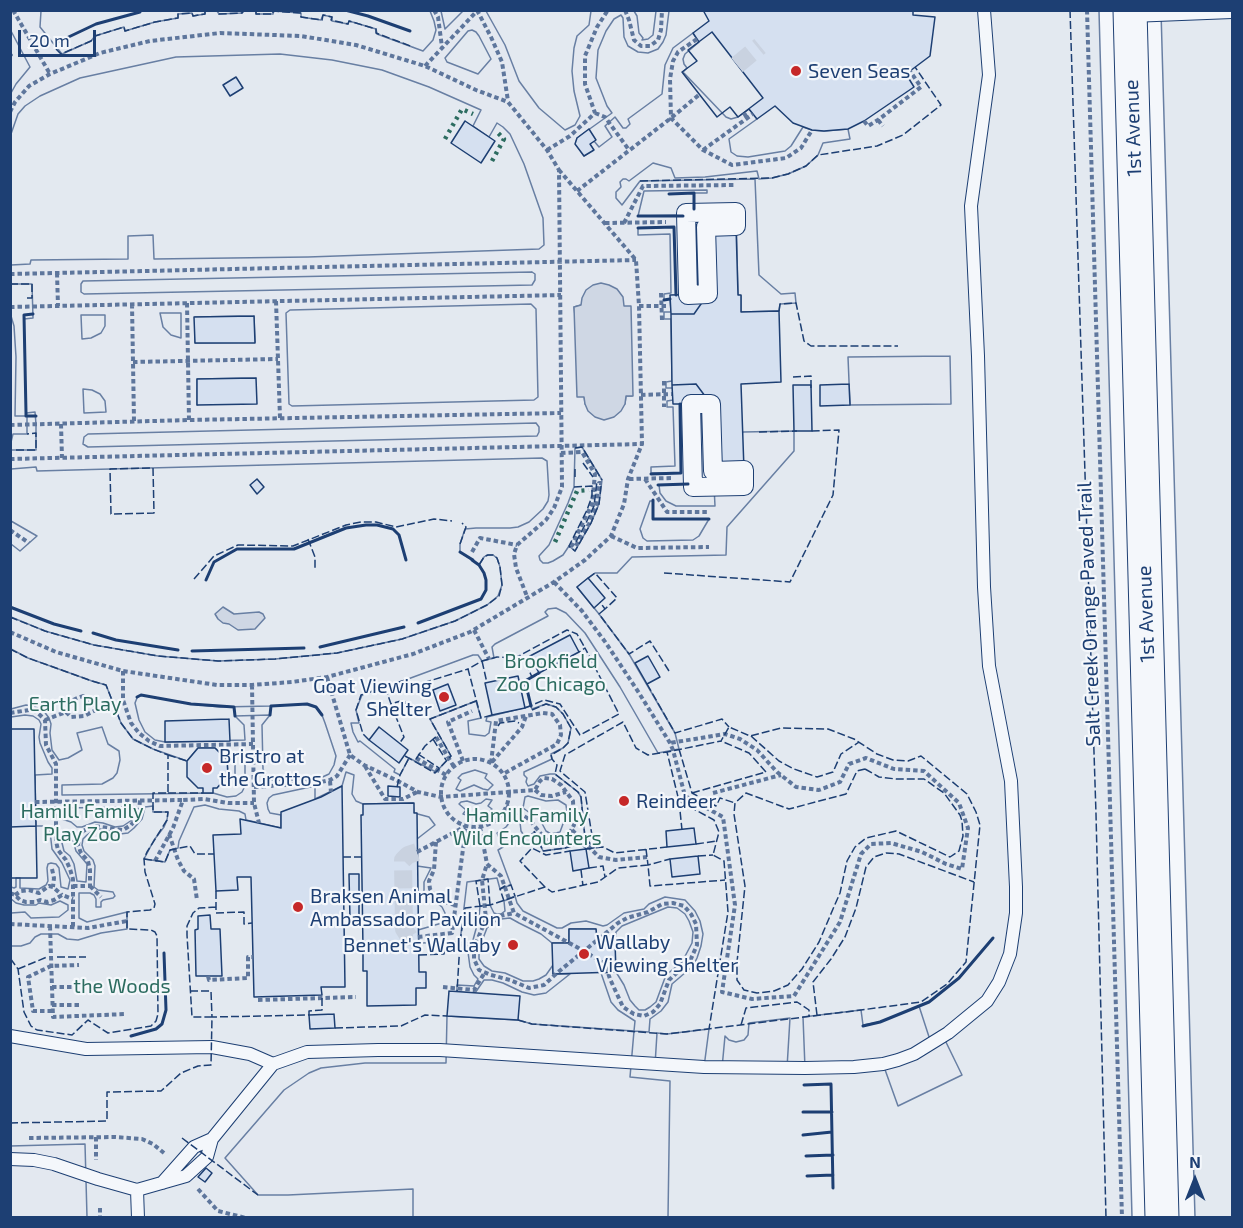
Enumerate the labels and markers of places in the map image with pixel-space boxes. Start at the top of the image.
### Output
place label: Seven Seas [808,59,910,83]
marker: Seven Seas [789,64,803,78]
place label: Goat Viewing Shelter [313,674,432,721]
marker: Goat Viewing Shelter [437,690,451,704]
place label: Bristro at the Grottos [219,744,322,791]
marker: Bristro at the Grottos [200,761,214,775]
place label: Reindeer [636,789,717,813]
marker: Reindeer [617,794,631,808]
place label: Braksen Animal Ambassador Pavilion [310,884,501,931]
marker: Braksen Animal Ambassador Pavilion [291,900,305,914]
place label: Wallaby Viewing Shelter [596,930,738,977]
place label: Bennet's Wallaby [343,933,501,957]
marker: Bennet's Wallaby [506,938,520,952]
marker: Wallaby Viewing Shelter [577,947,591,961]

